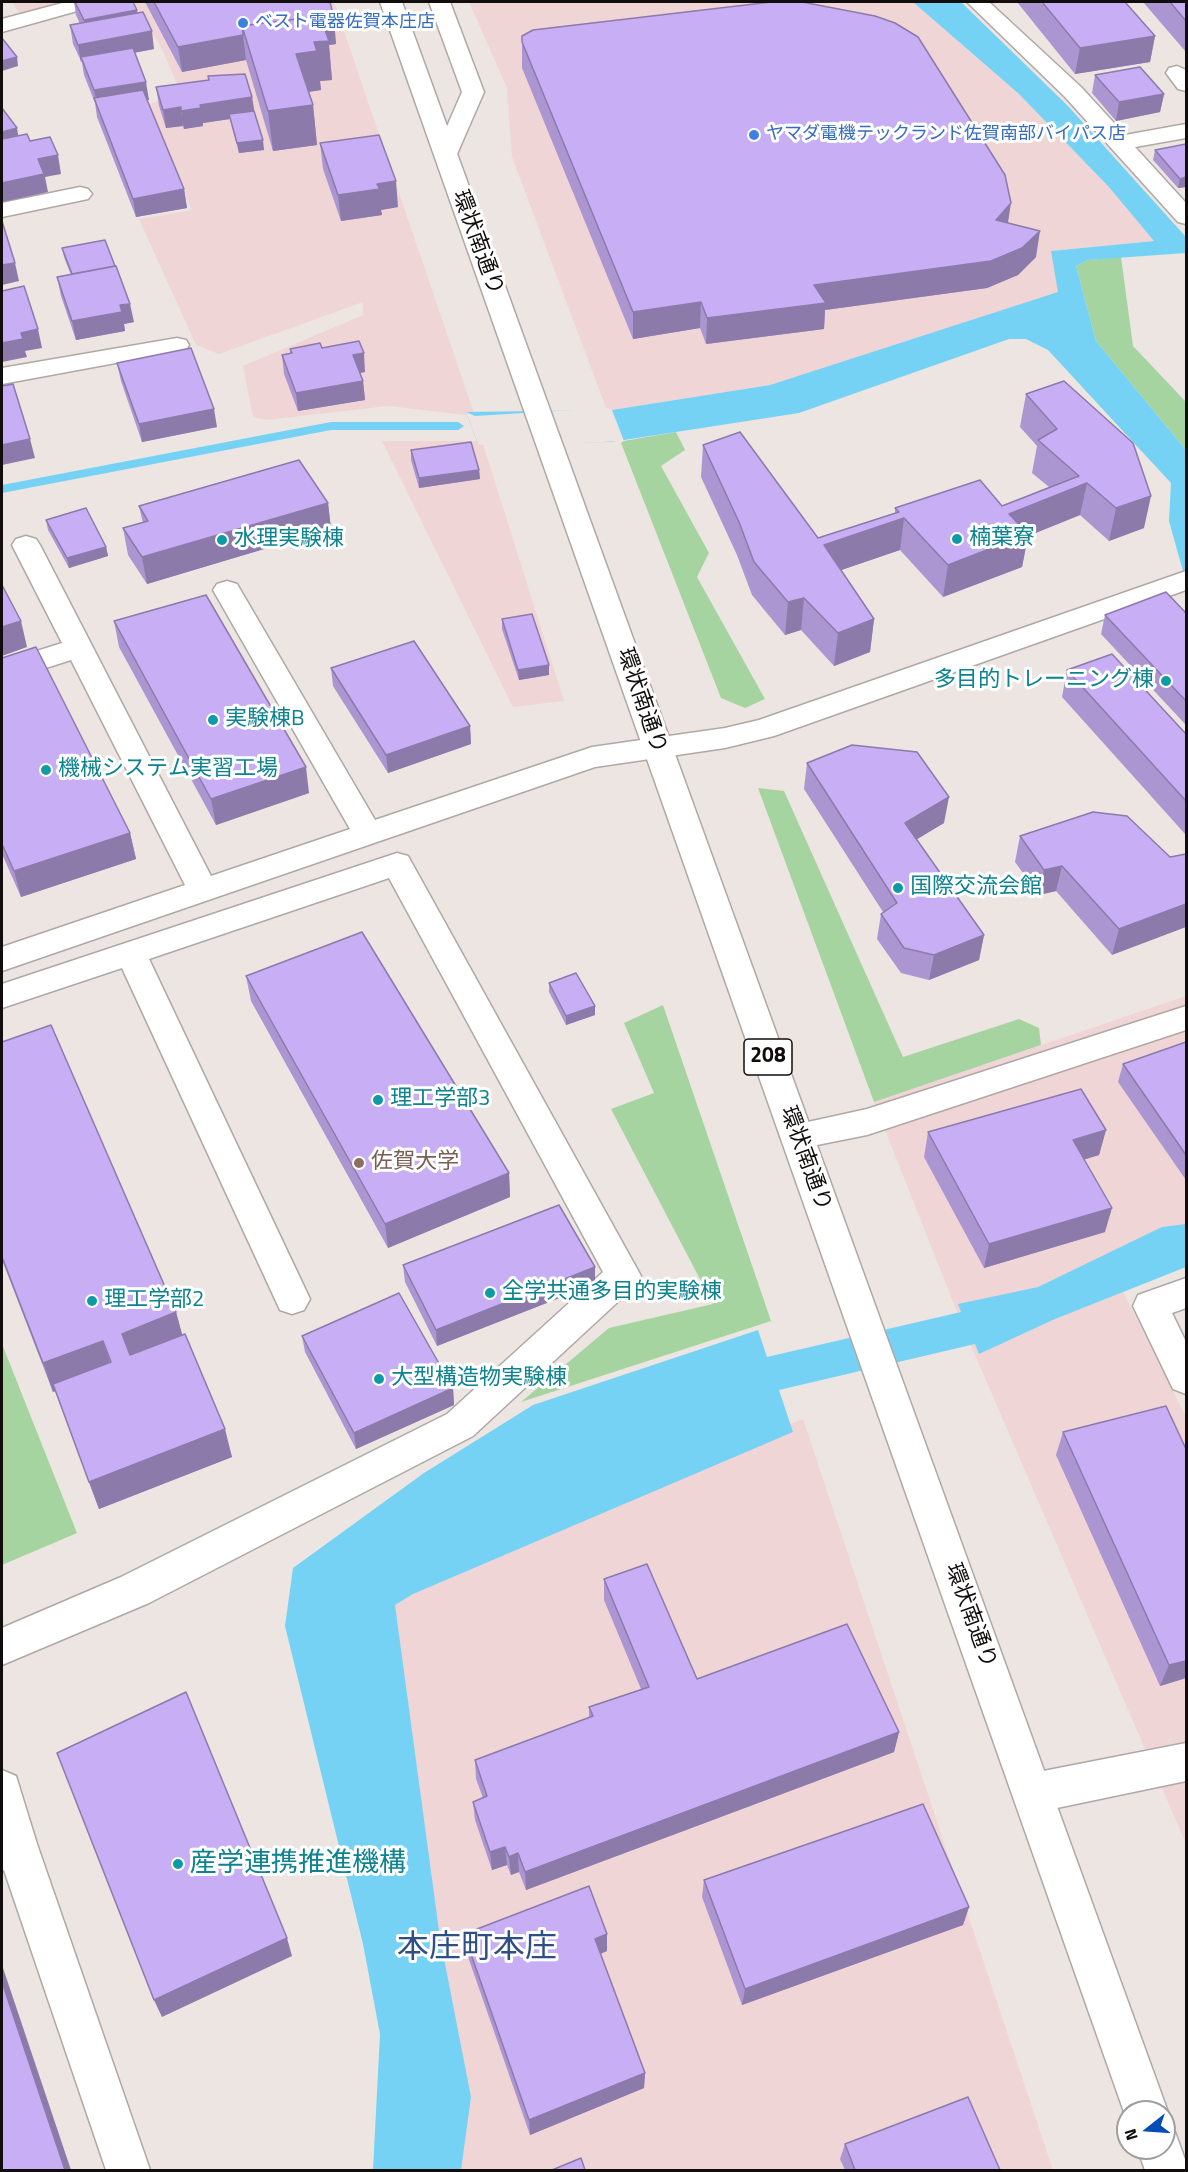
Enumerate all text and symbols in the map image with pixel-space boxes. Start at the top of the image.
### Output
place label: ベスト電器佐賀本庄店 [255,12,435,34]
marker: ベスト電器佐賀本庄店 [236,16,250,30]
place label: ヤマダ電機テックランド佐賀南部バイパス店 [766,124,1126,146]
marker: ヤマダ電機テックランド佐賀南部バイパス店 [747,128,761,142]
street label: 環状南通り [446,187,508,299]
place label: 楠葉寮 [969,526,1035,552]
place label: 水理実験棟 [234,527,344,553]
marker: 楠葉寮 [950,532,964,546]
marker: 水理実験棟 [215,533,229,547]
street label: 環状南通り [611,645,671,757]
place label: 多目的トレーニング棟 [934,668,1154,694]
marker: 多目的トレーニング棟 [1159,674,1173,688]
place label: 実験棟B [225,707,305,733]
marker: 実験棟B [206,713,220,727]
place label: 機械システム実習工場 [58,757,278,783]
marker: 機械システム実習工場 [39,763,53,777]
place label: 国際交流会館 [910,875,1042,901]
marker: 国際交流会館 [891,881,905,895]
road number: 208 [744,1039,792,1075]
place label: 理工学部3 [390,1087,490,1113]
marker: 理工学部3 [371,1093,385,1107]
street label: 環状南通り [774,1103,836,1215]
place label: 佐賀大学 [371,1150,459,1176]
marker: 佐賀大学 [352,1156,366,1170]
place label: 全学共通多目的実験棟 [502,1280,722,1306]
marker: 全学共通多目的実験棟 [483,1286,497,1300]
place label: 理工学部2 [104,1288,204,1314]
marker: 理工学部2 [85,1294,99,1308]
place label: 大型構造物実験棟 [391,1366,567,1392]
marker: 大型構造物実験棟 [372,1372,386,1386]
street label: 環状南通り [939,1560,1001,1672]
place label: 産学連携推進機構 [190,1848,406,1880]
marker: 産学連携推進機構 [171,1857,185,1871]
district label: 本庄町本庄 [397,1930,557,1968]
north arrow [1116,2100,1176,2160]
text: N [1118,2126,1144,2143]

